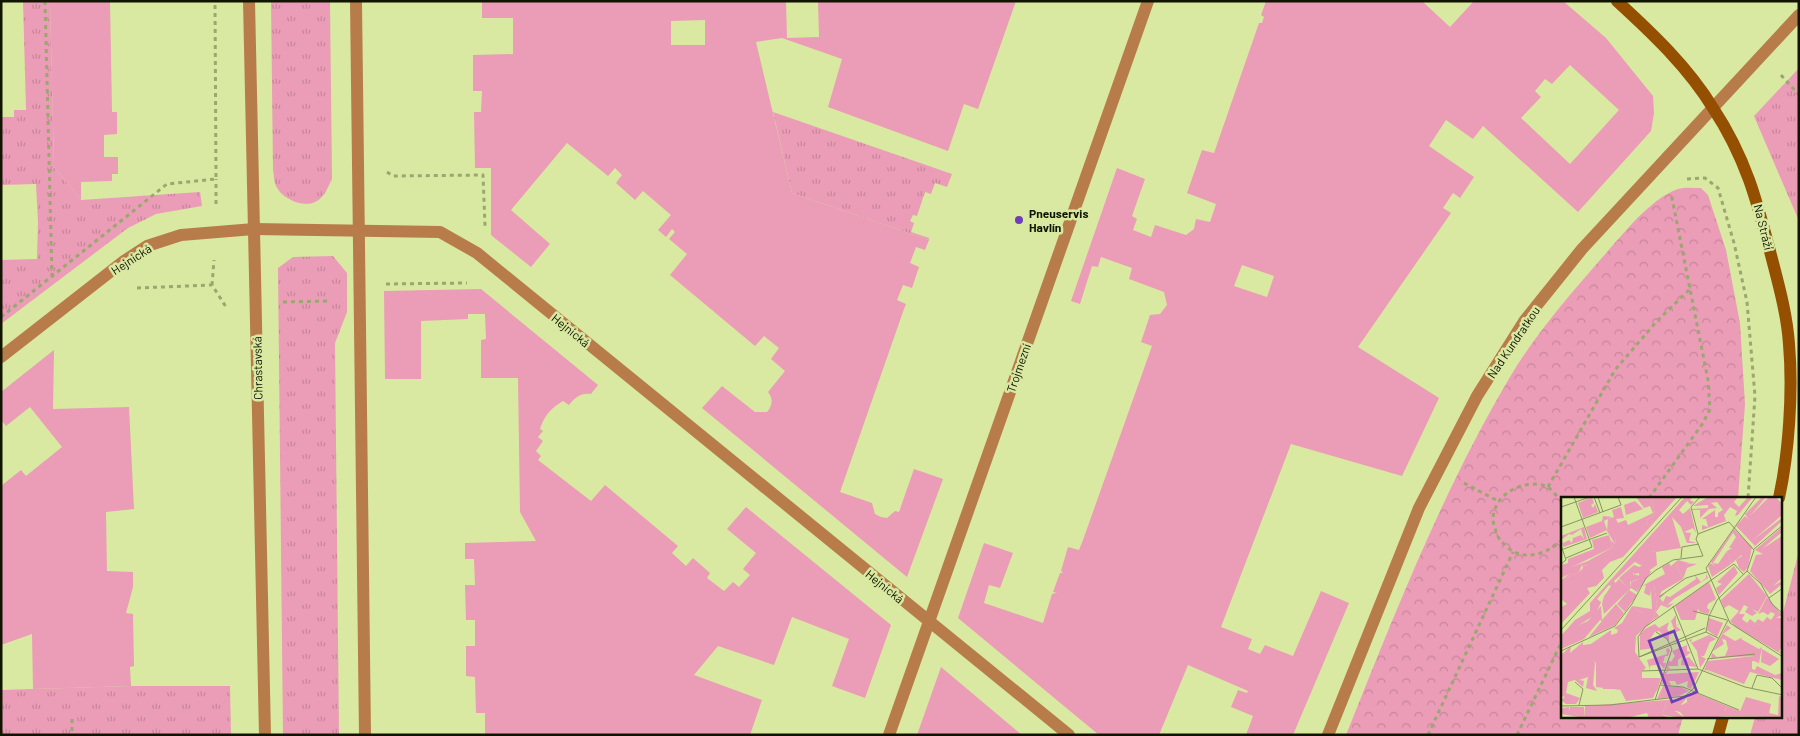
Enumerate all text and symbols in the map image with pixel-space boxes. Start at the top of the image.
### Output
street label: Na Stráži [1752,203,1776,251]
place label: Pneuservis Havlín [1029,206,1088,234]
marker: Pneuservis Havlín [1013,214,1025,226]
street label: Hejnická [108,241,154,277]
street label: Nad Kundratkou [1484,303,1542,381]
street label: Hejnická [549,310,593,350]
street label: Chrastavská [249,336,265,400]
street label: Trojmezní [1003,341,1033,394]
inset map [1561,497,1782,718]
street label: Hejnická [863,566,907,606]

